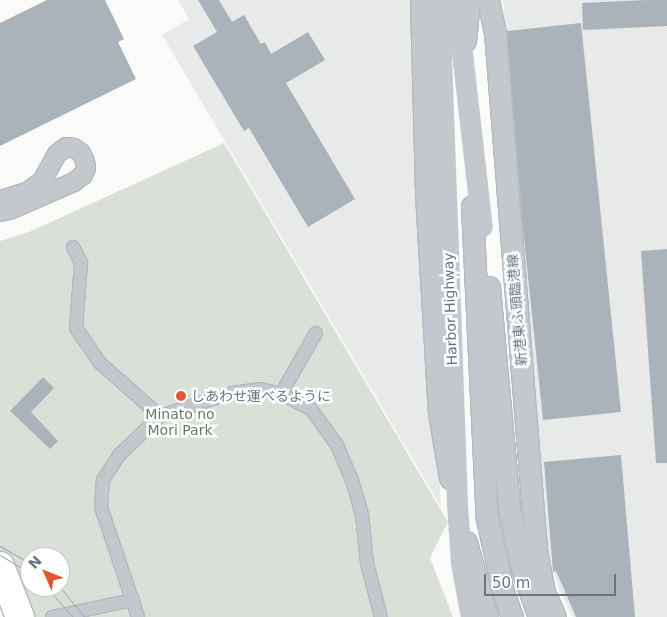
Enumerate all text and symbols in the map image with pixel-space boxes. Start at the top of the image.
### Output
street label: Harbor Highway [440,252,460,366]
street label: 新港東ふ頭臨港線 [504,253,530,367]
place label: しあわせ運べるように [191,388,331,404]
marker: しあわせ運べるように [175,390,187,402]
park label: Minato no Mori Park [145,406,215,438]
north arrow [20,547,70,597]
text: N [25,553,45,572]
scale bar [487,564,620,596]
text: 50 m [492,574,530,592]

